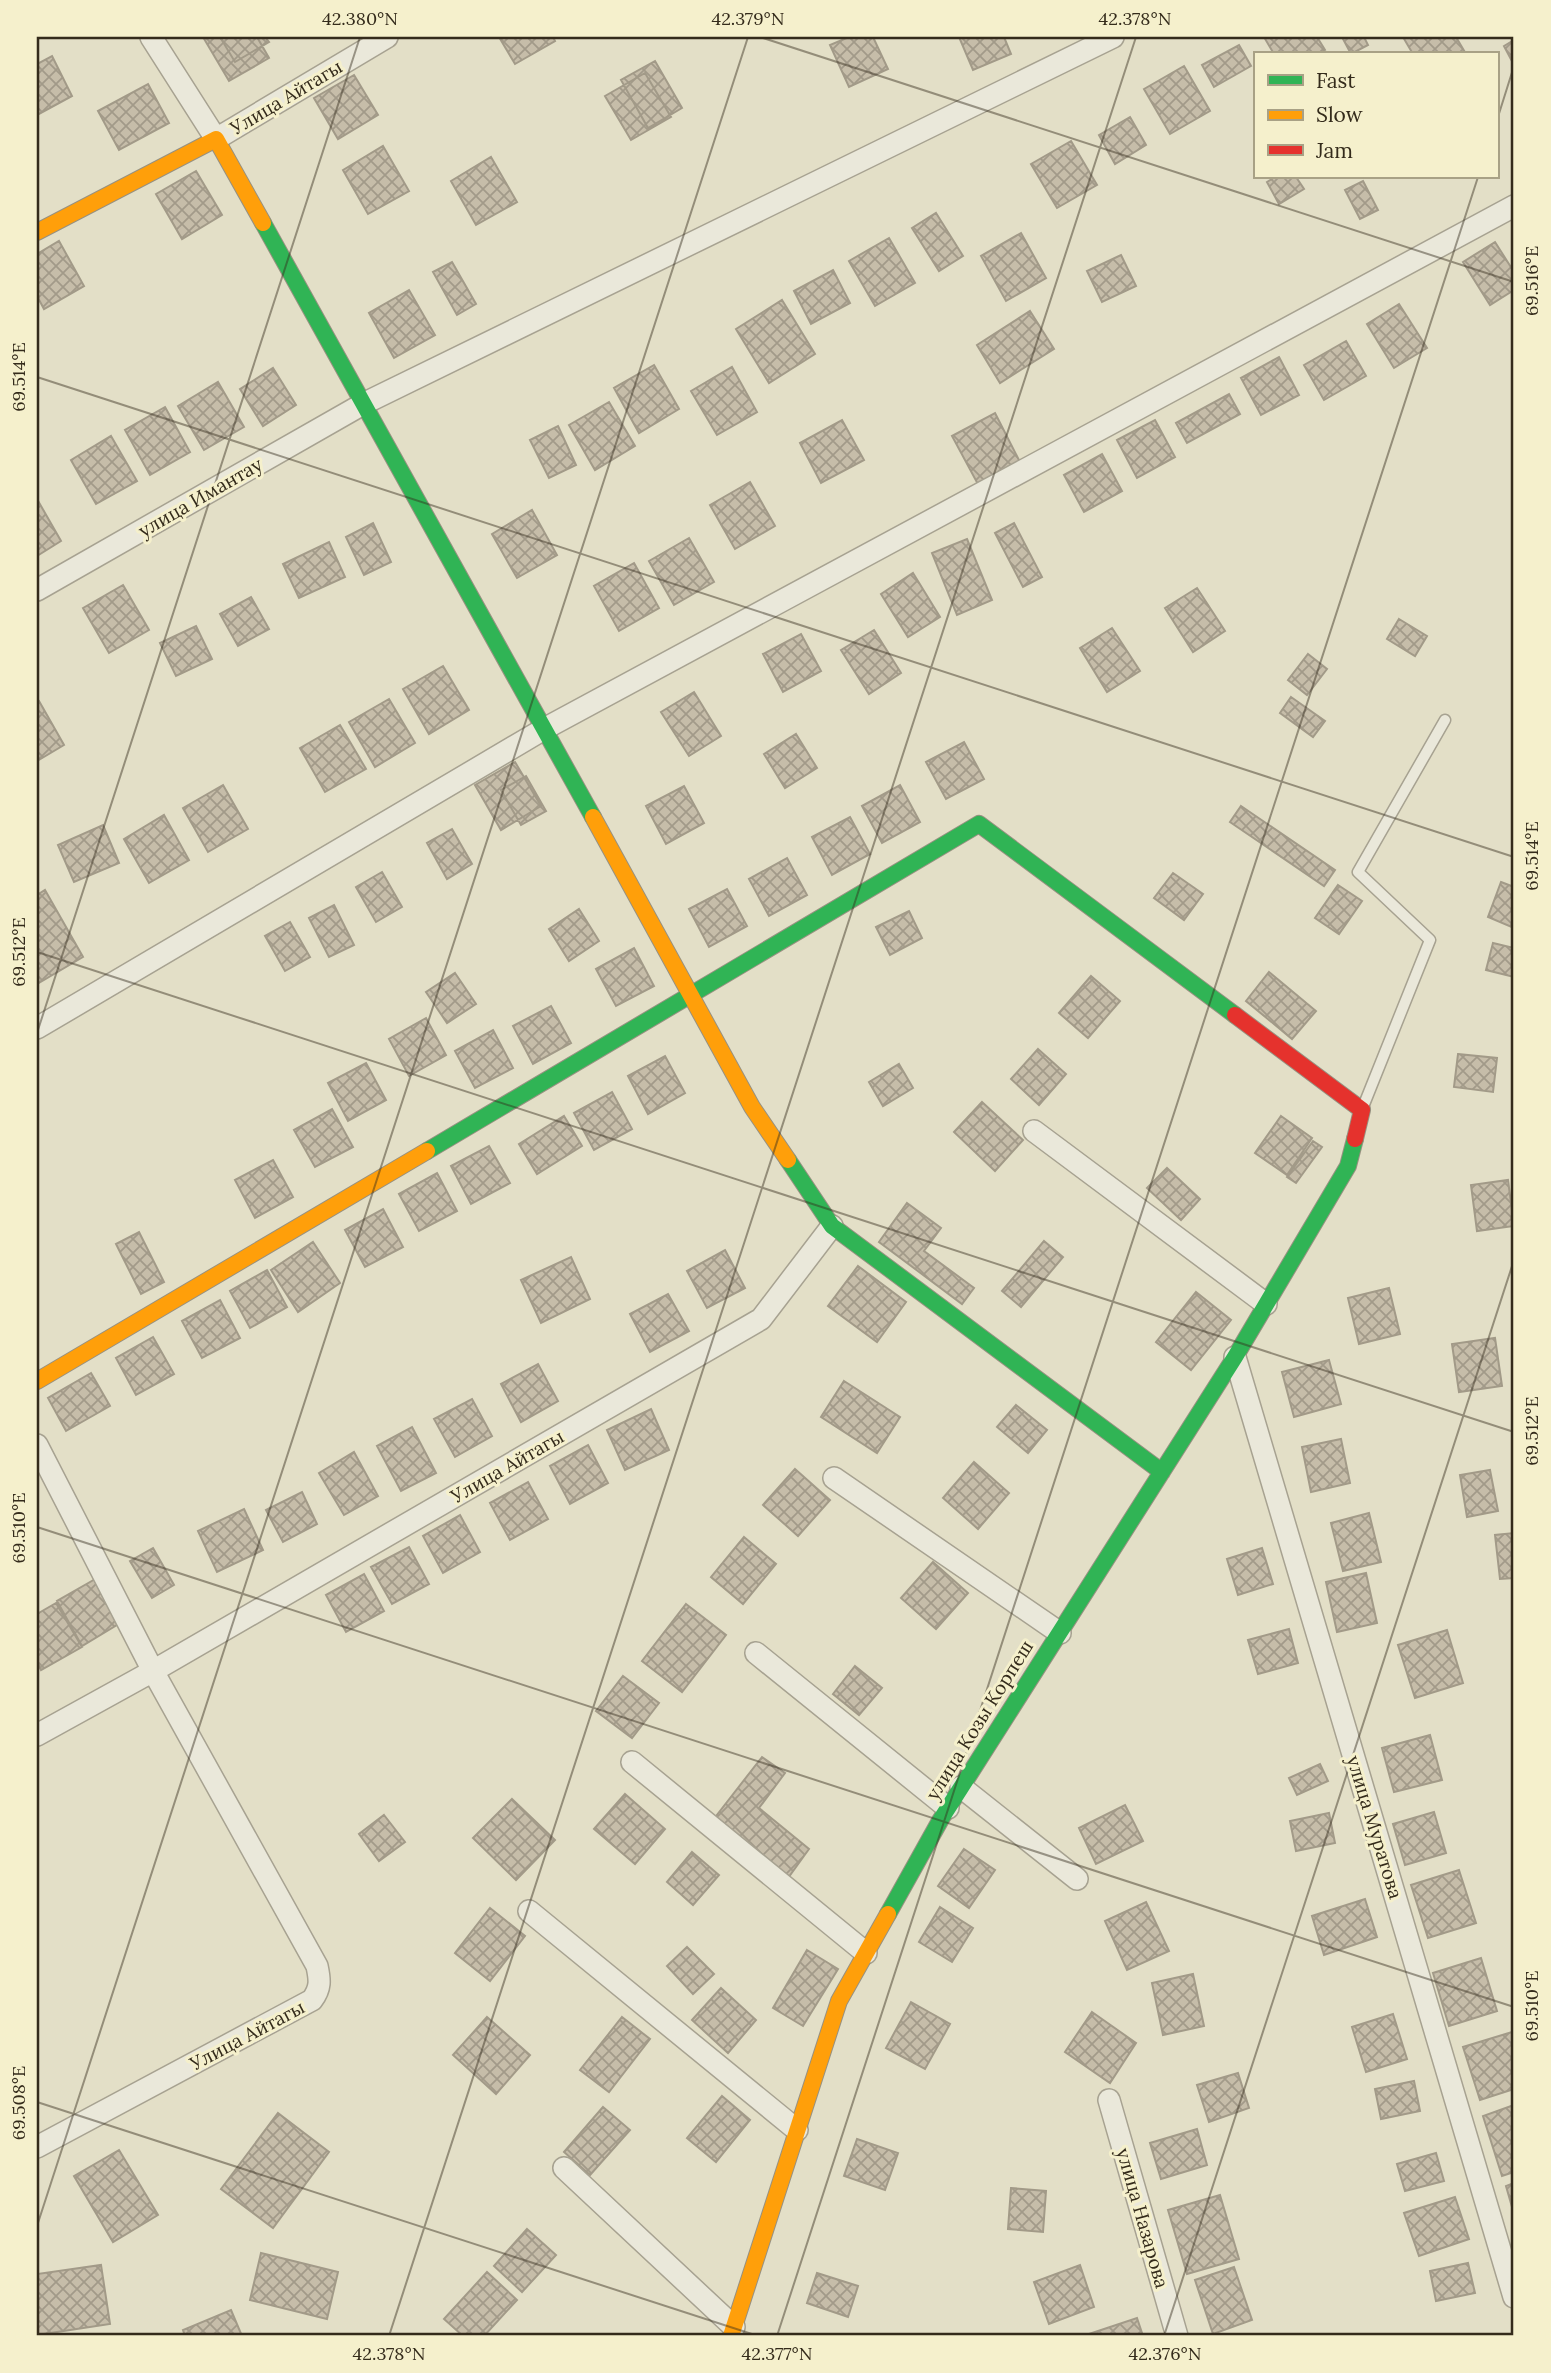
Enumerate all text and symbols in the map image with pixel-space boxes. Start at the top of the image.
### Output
text: 42.380°N [322,7,398,30]
text: 42.379°N [711,7,785,30]
text: 42.378°N [1099,7,1171,30]
legend [1254,52,1498,178]
street label: Улица Айтагы [225,54,346,140]
text: Fast [1316,67,1356,94]
text: Slow [1316,101,1363,128]
text: Jam [1315,137,1353,164]
text: 69.516°E [1520,246,1543,316]
text: 69.514°E [7,342,30,412]
street label: улица Имантау [134,452,266,542]
text: 69.514°E [1520,821,1543,891]
text: 69.512°E [7,917,30,987]
text: 69.512°E [1520,1396,1543,1466]
street label: Улица Айтагы [445,1424,568,1509]
text: 69.510°E [7,1493,30,1563]
street label: улица Козы Корпеш [920,1636,1038,1804]
street label: улица Муратова [1342,1752,1408,1902]
text: 69.510°E [1520,1971,1543,2041]
street label: Улица Айтагы [185,1995,309,2076]
text: 69.508°E [7,2066,30,2140]
street label: улица Назарова [1112,2145,1175,2291]
text: 42.378°N [353,2342,425,2365]
text: 42.377°N [741,2342,813,2365]
text: 42.376°N [1128,2342,1202,2365]

